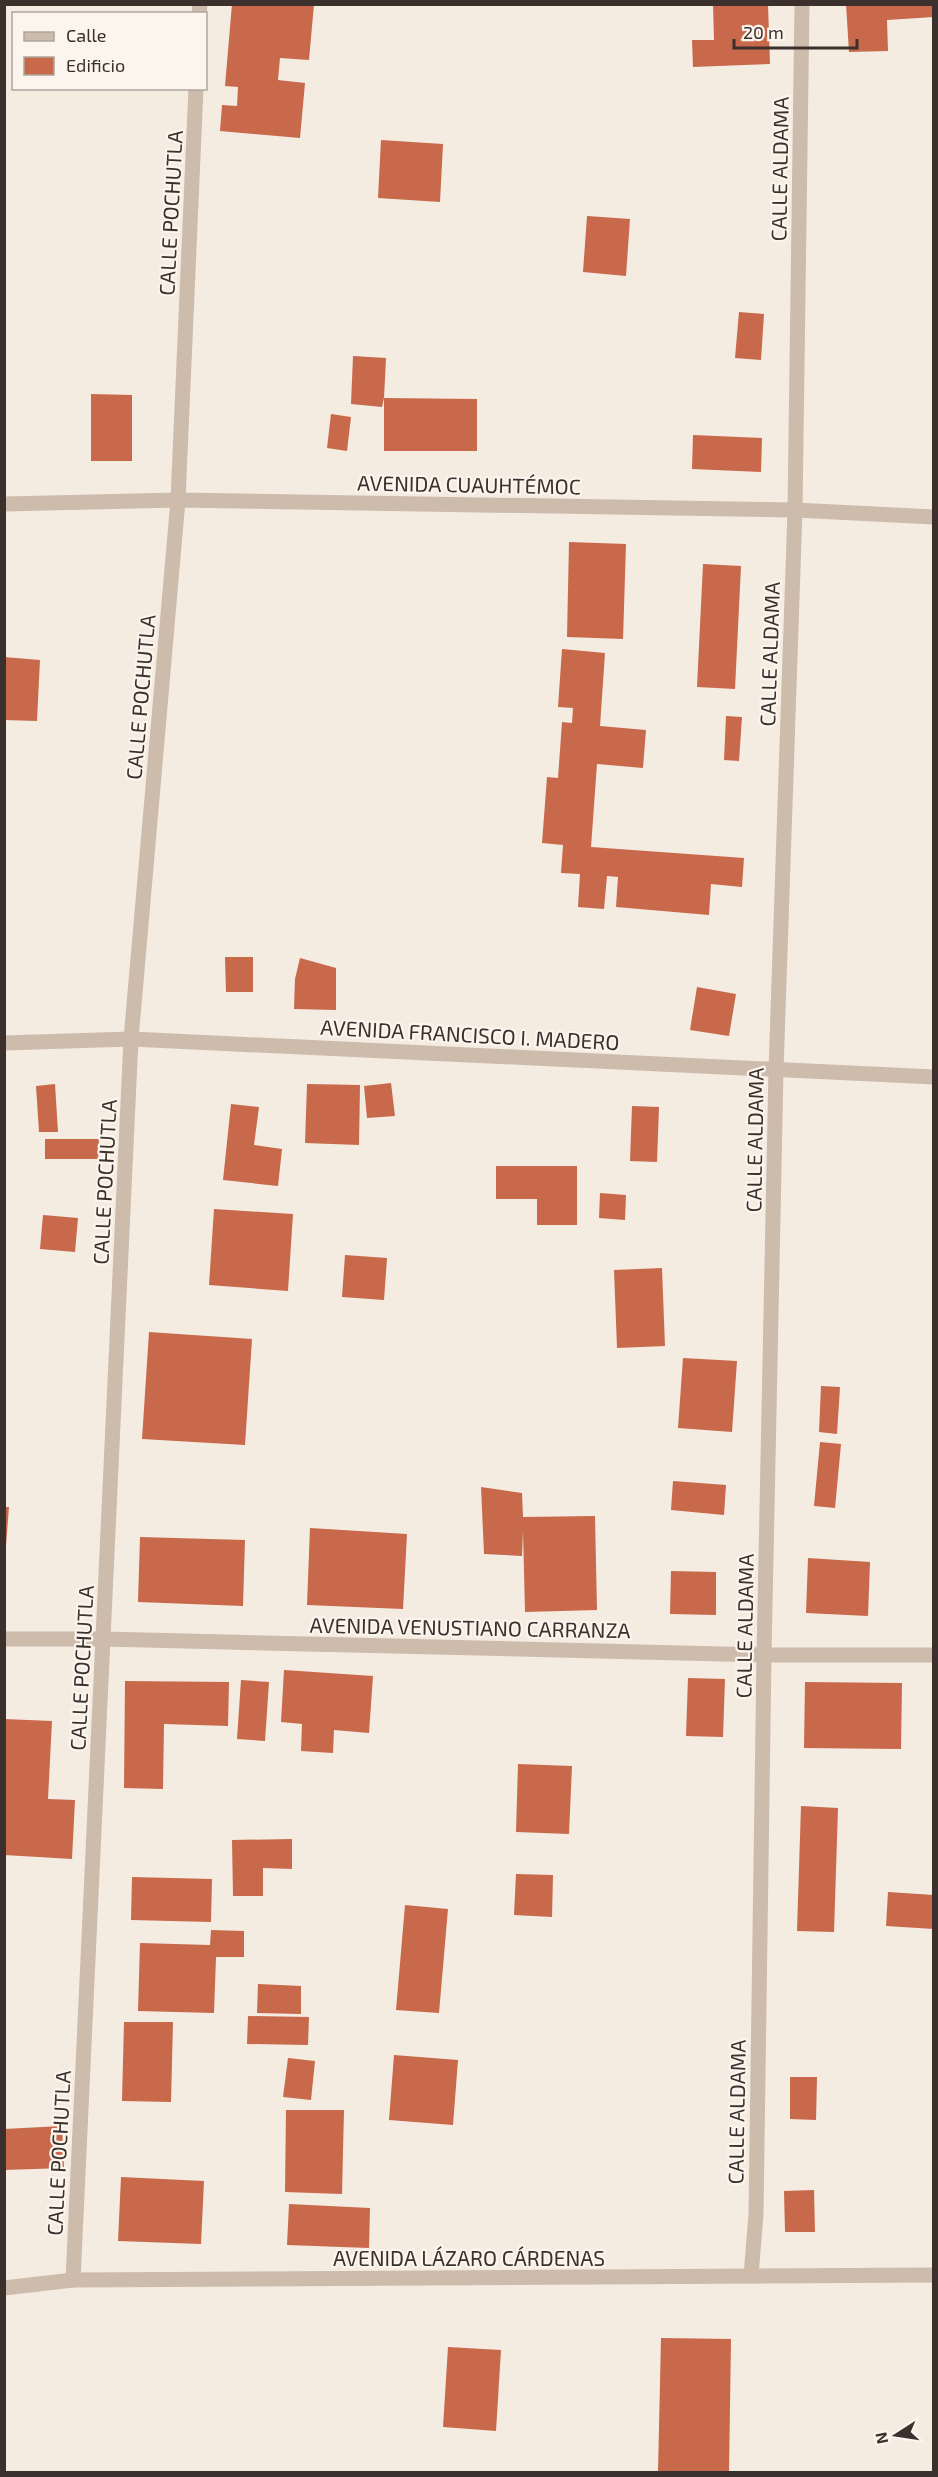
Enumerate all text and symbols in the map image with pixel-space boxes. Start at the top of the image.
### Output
legend [12,12,207,90]
scale bar [734,12,857,50]
text: 20 m [743,21,784,43]
text: Calle [66,24,107,46]
text: Edificio [66,54,125,76]
street label: CALLE ALDAMA [765,96,793,242]
street label: CALLE POCHUTLA [153,130,187,296]
street label: AVENIDA CUAUHTÉMOC [357,470,581,498]
street label: CALLE ALDAMA [754,581,784,727]
street label: CALLE POCHUTLA [120,613,160,781]
street label: AVENIDA FRANCISCO I. MADERO [320,1014,620,1054]
street label: CALLE ALDAMA [740,1067,768,1213]
street label: CALLE POCHUTLA [87,1099,121,1265]
street label: CALLE ALDAMA [730,1553,758,1699]
street label: CALLE POCHUTLA [64,1585,98,1751]
street label: AVENIDA VENUSTIANO CARRANZA [309,1612,631,1642]
street label: CALLE ALDAMA [722,2039,750,2185]
street label: CALLE POCHUTLA [41,2070,75,2236]
street label: AVENIDA LÁZARO CÁRDENAS [333,2245,605,2270]
north arrow [866,2405,926,2465]
text: N [870,2431,891,2446]

